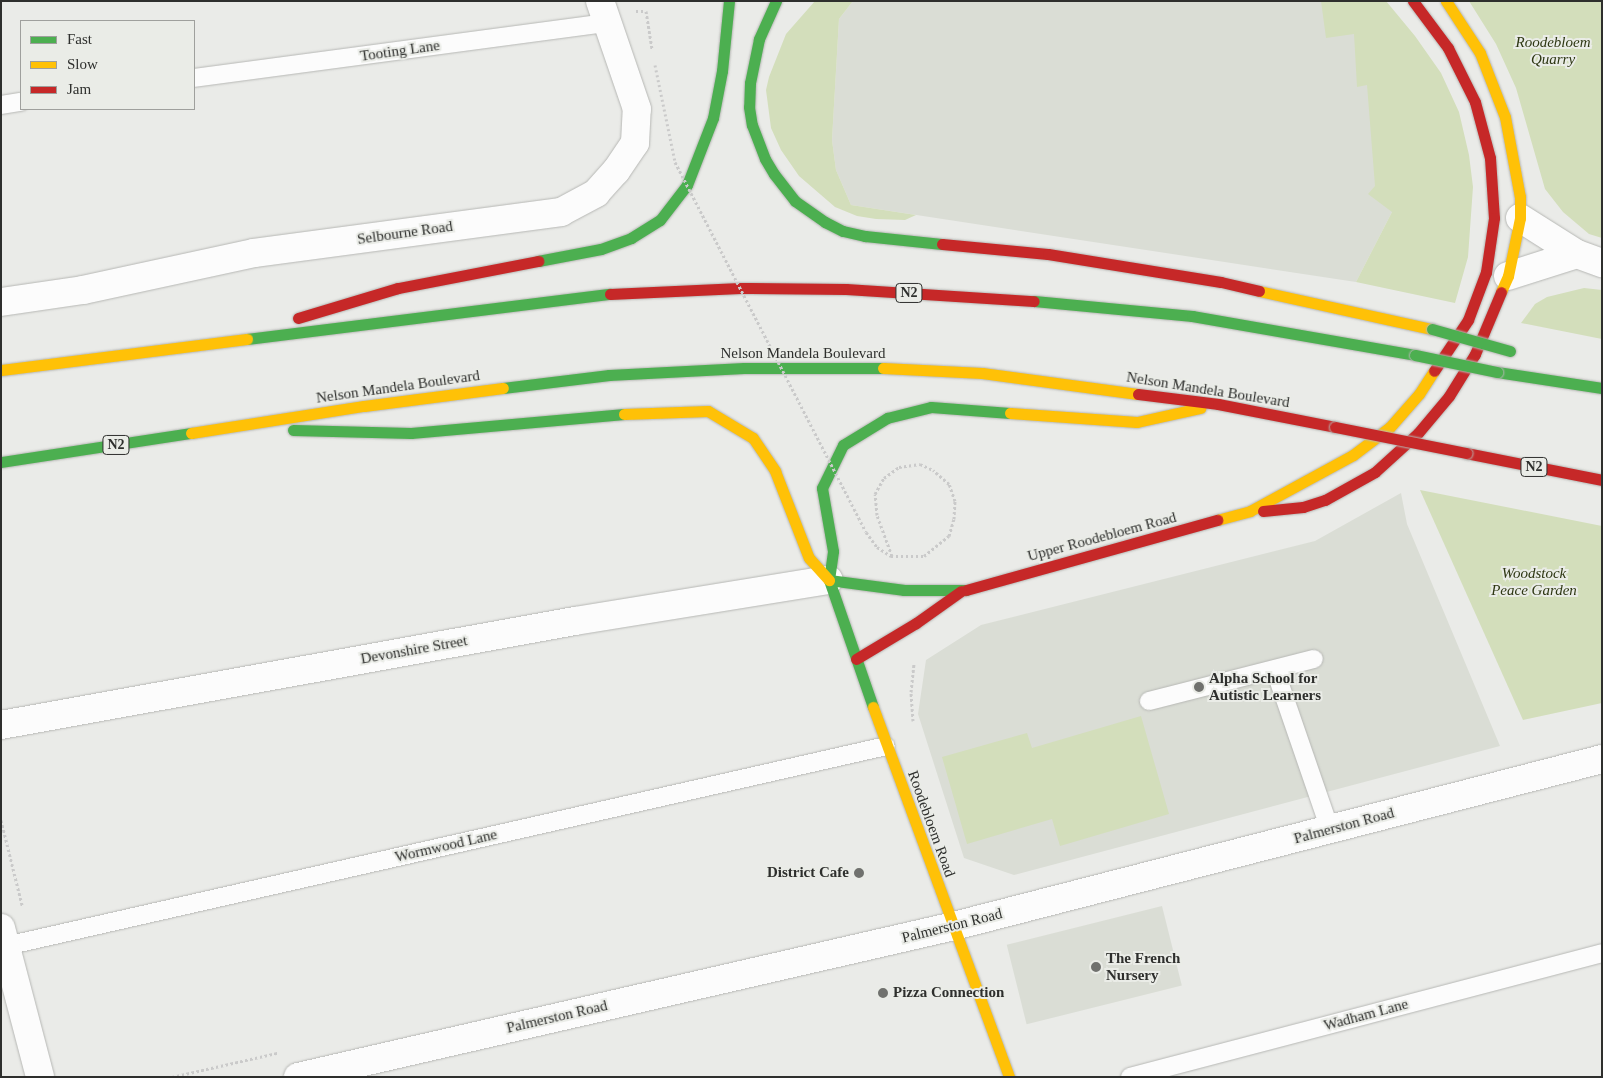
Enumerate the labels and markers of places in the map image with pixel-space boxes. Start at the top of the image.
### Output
place label: Alpha School for Autistic Learners [1209,669,1321,704]
marker: Alpha School for Autistic Learners [1193,681,1205,693]
place label: District Cafe [767,864,849,882]
marker: District Cafe [853,867,865,879]
place label: The French Nursery [1106,949,1180,984]
marker: The French Nursery [1090,961,1102,973]
place label: Pizza Connection [893,984,1004,1002]
marker: Pizza Connection [877,987,889,999]

